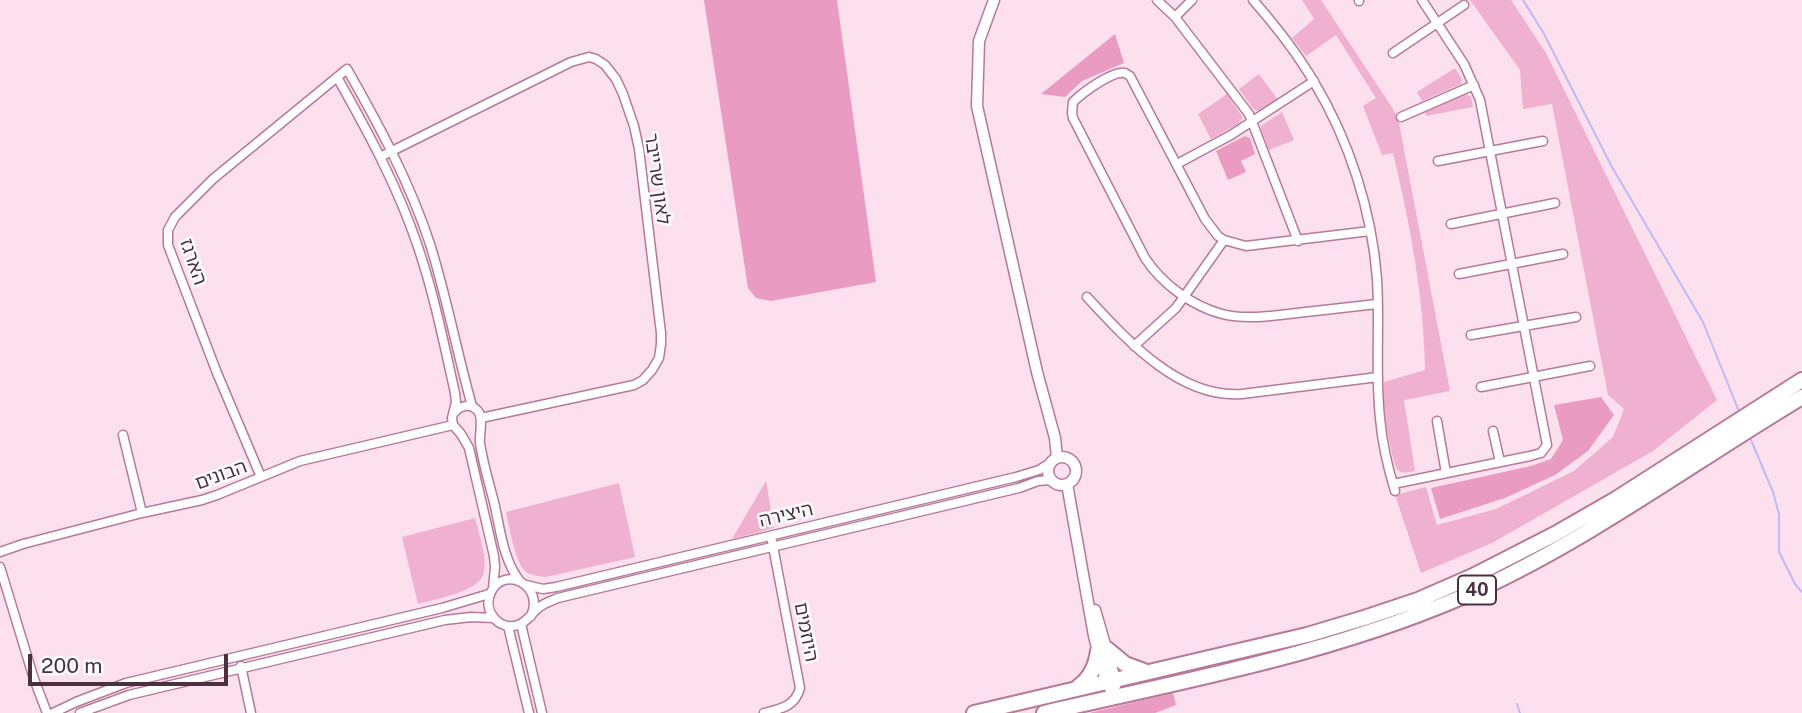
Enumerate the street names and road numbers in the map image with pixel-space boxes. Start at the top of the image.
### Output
street label: לאון שרייבר [639,132,675,226]
street label: הארגז [175,236,211,288]
street label: הבונים [192,455,250,495]
street label: היצירה [757,498,815,532]
road number: 40 [1458,576,1496,604]
street label: היוזמים [789,600,823,664]

